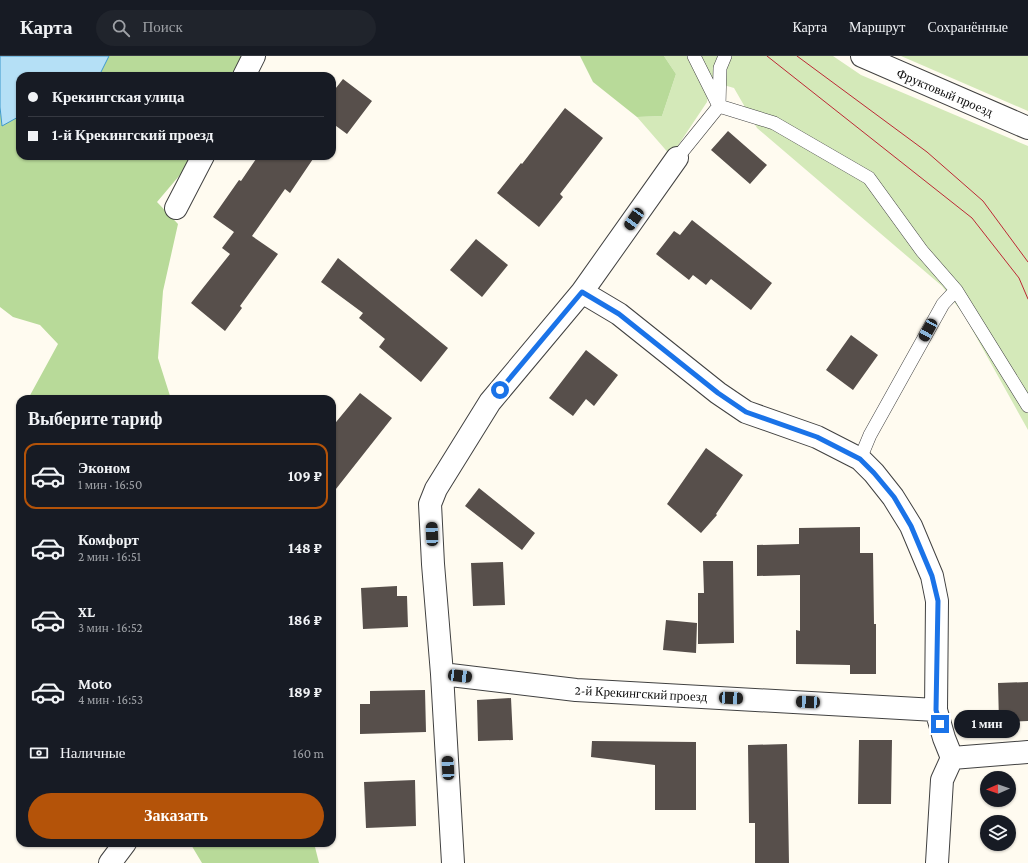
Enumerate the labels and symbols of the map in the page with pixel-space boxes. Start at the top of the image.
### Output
street label: Фруктовый проезд [894,65,996,120]
car [622,206,646,232]
car [917,317,939,343]
route start [491,381,509,399]
car [426,522,438,546]
car [447,669,473,683]
street label: 2-й Крекингский проезд [574,683,708,704]
car [719,691,743,705]
car [796,695,820,709]
callout: 1 мин [954,710,1020,738]
route end [931,715,949,733]
car [441,756,455,780]
north arrow [980,771,1016,807]

